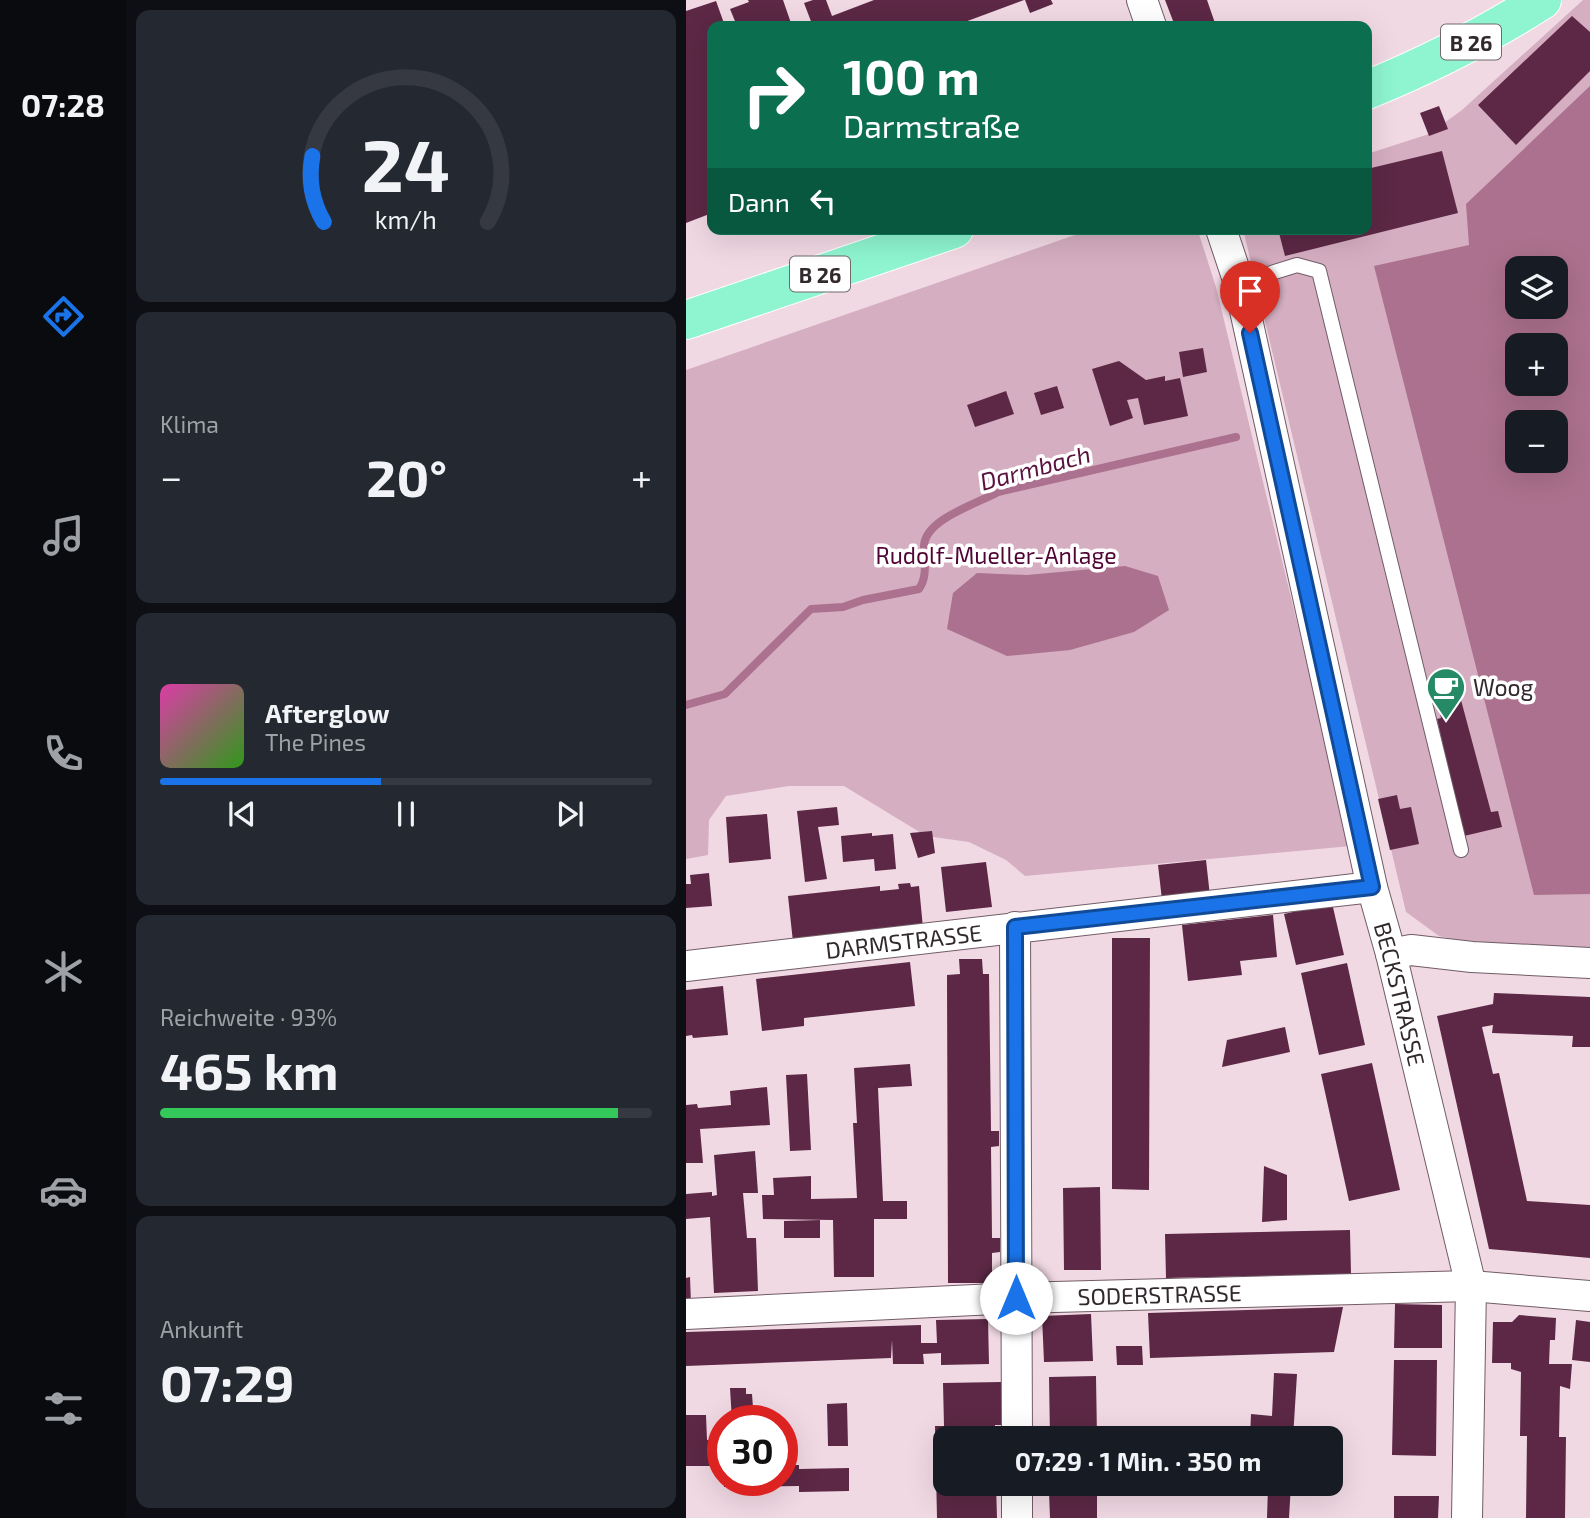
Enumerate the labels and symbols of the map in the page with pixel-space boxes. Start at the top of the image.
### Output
road number: B 26 [1441,24,1501,60]
road number: B 26 [790,256,850,292]
pin [1220,261,1280,333]
water label: Darmbach [977,438,1093,496]
park label: Rudolf-Mueller-Anlage [875,541,1117,569]
cafe icon: Woog [1425,666,1467,721]
place label: Woog [1473,673,1534,701]
street label: DARMSTRASSE [824,918,983,964]
street label: BECKSTRASSE [1369,919,1431,1069]
position arrow [979,1261,1053,1335]
street label: SODERSTRASSE [1077,1278,1242,1310]
speed limit sign: 30 [707,1405,798,1496]

